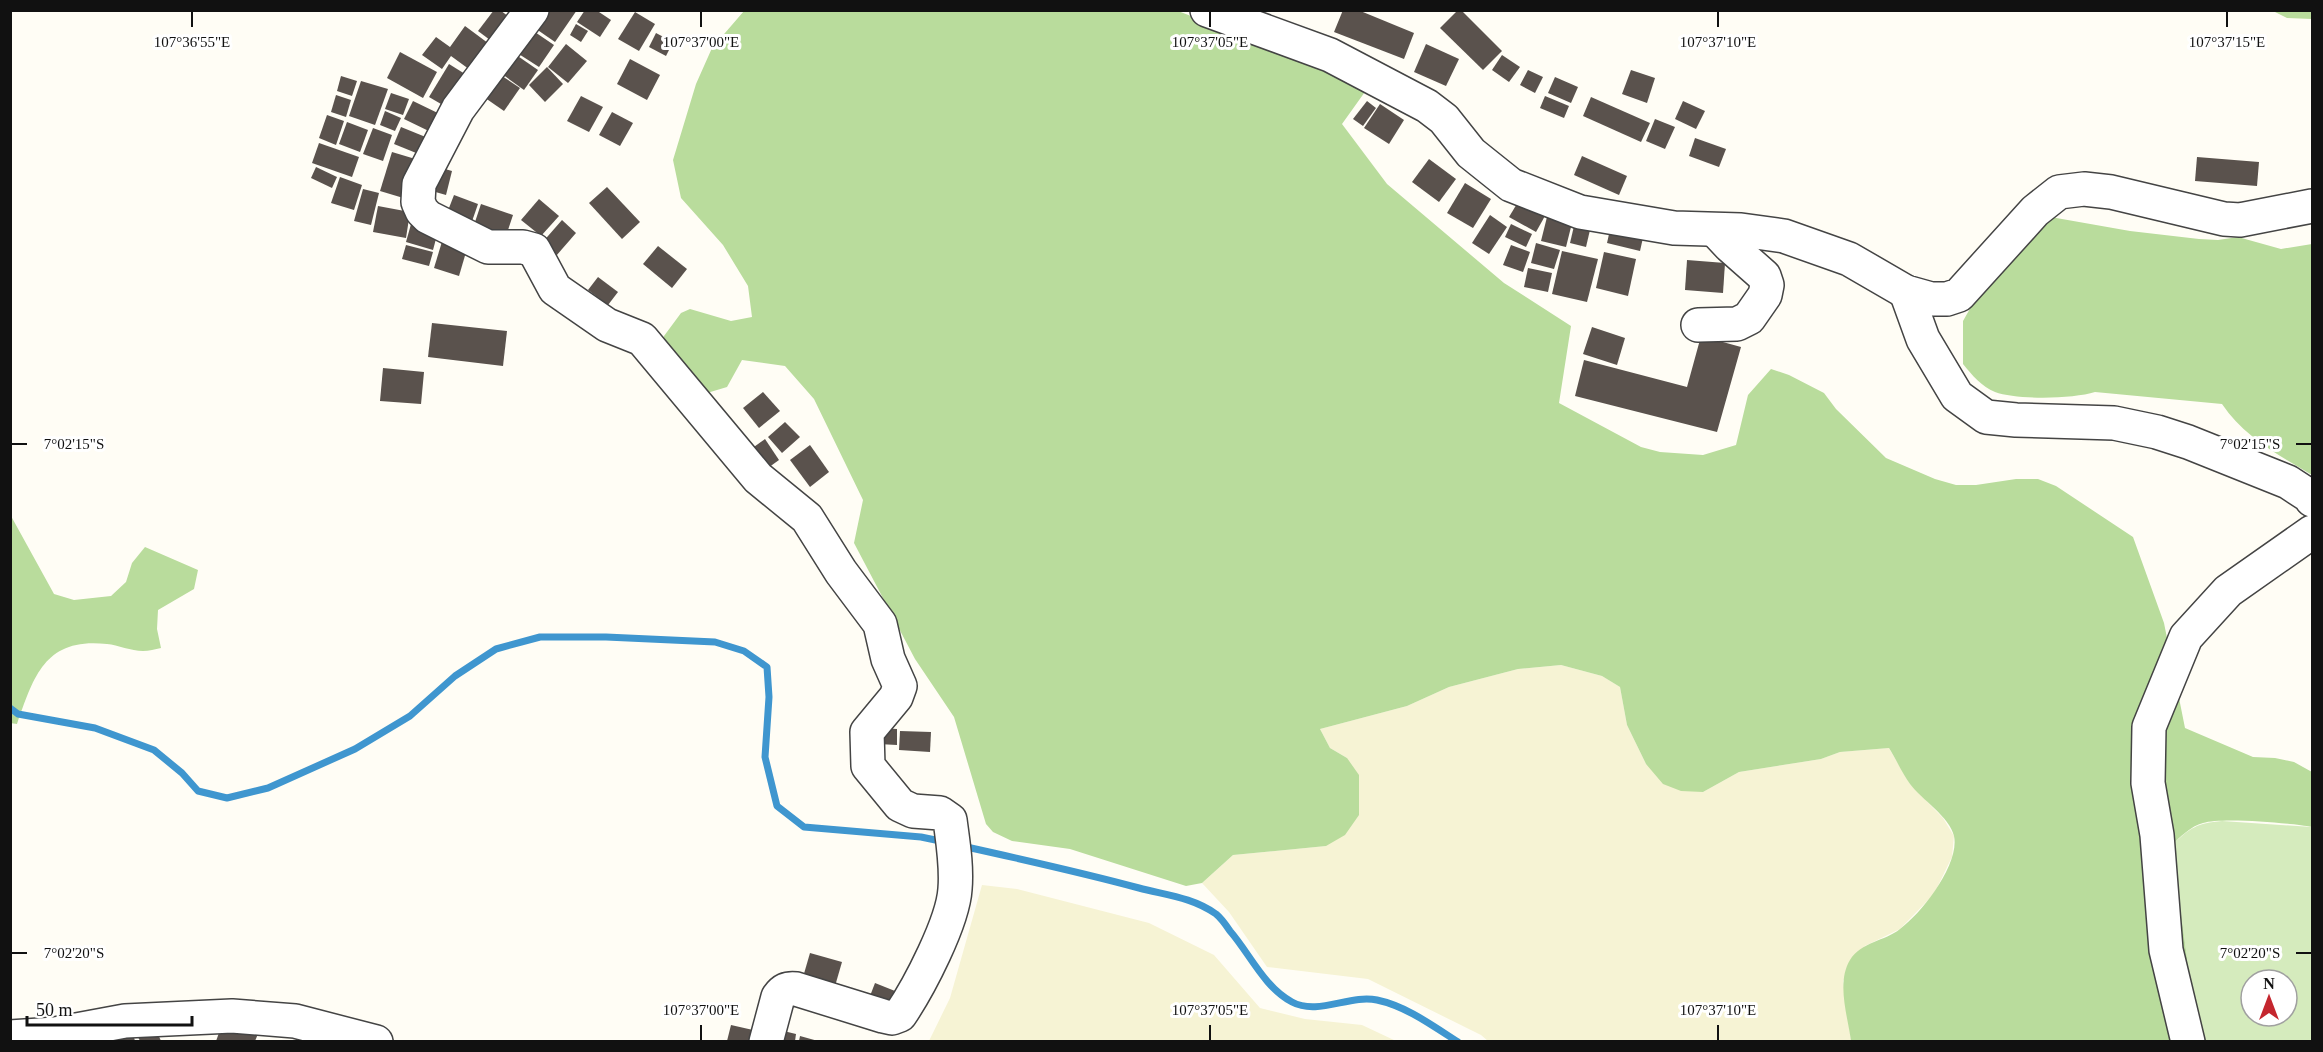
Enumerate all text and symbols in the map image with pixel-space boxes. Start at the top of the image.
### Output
text: 107°36'55"E [154,34,230,50]
text: 107°37'00"E [663,34,739,50]
text: 107°37'05"E [1172,34,1248,50]
text: 107°37'10"E [1680,34,1756,50]
text: 107°37'15"E [2189,34,2265,50]
text: 7°02'15"S [44,436,104,452]
text: 7°02'15"S [2220,436,2280,452]
text: 7°02'20"S [44,945,104,961]
text: 7°02'20"S [2220,945,2280,961]
north arrow [2239,968,2299,1028]
text: N [2263,975,2275,992]
scale bar [27,989,192,1027]
text: 50 m [36,1000,73,1020]
text: 107°37'00"E [663,1002,739,1018]
text: 107°37'05"E [1172,1002,1248,1018]
text: 107°37'10"E [1680,1002,1756,1018]

